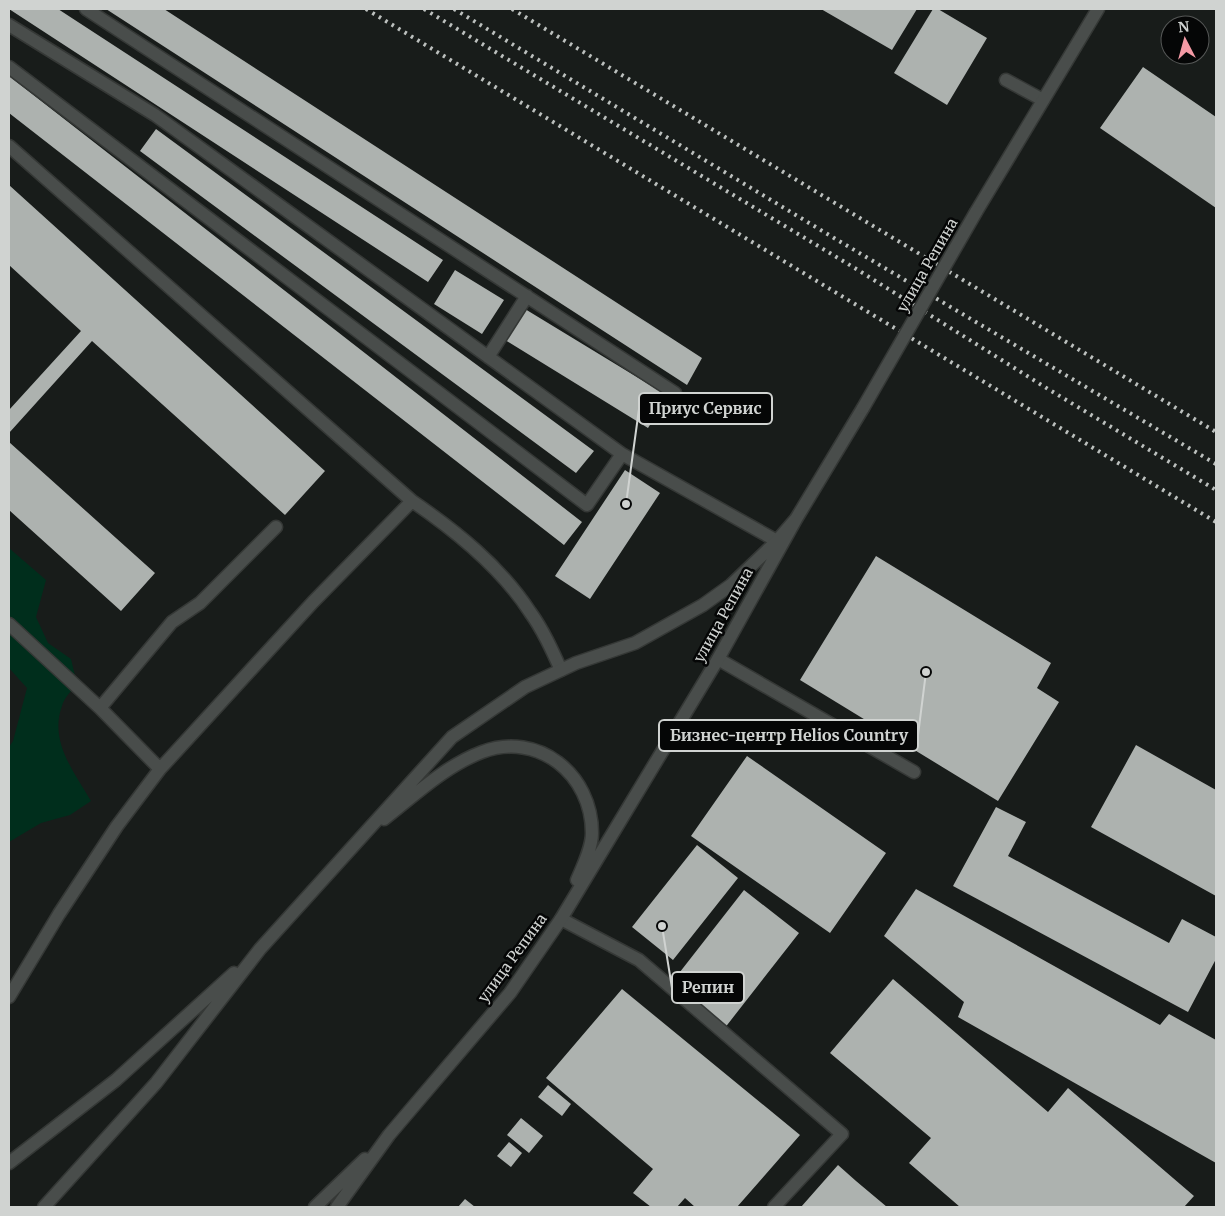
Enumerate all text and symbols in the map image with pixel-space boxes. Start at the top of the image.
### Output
north arrow [1160,15,1210,65]
text: N [1177,18,1190,37]
street label: улица Репина [892,215,962,315]
callout: Приус Сервис [639,393,772,424]
text: Приус Сервис [648,398,762,418]
street label: улица Репина [689,564,757,666]
callout: Бизнес-центр Helios Country [659,720,918,751]
text: Бизнес-центр Helios Country [670,725,909,745]
street label: улица Репина [473,910,551,1006]
callout: Репин [672,972,744,1003]
text: Репин [682,977,734,997]

